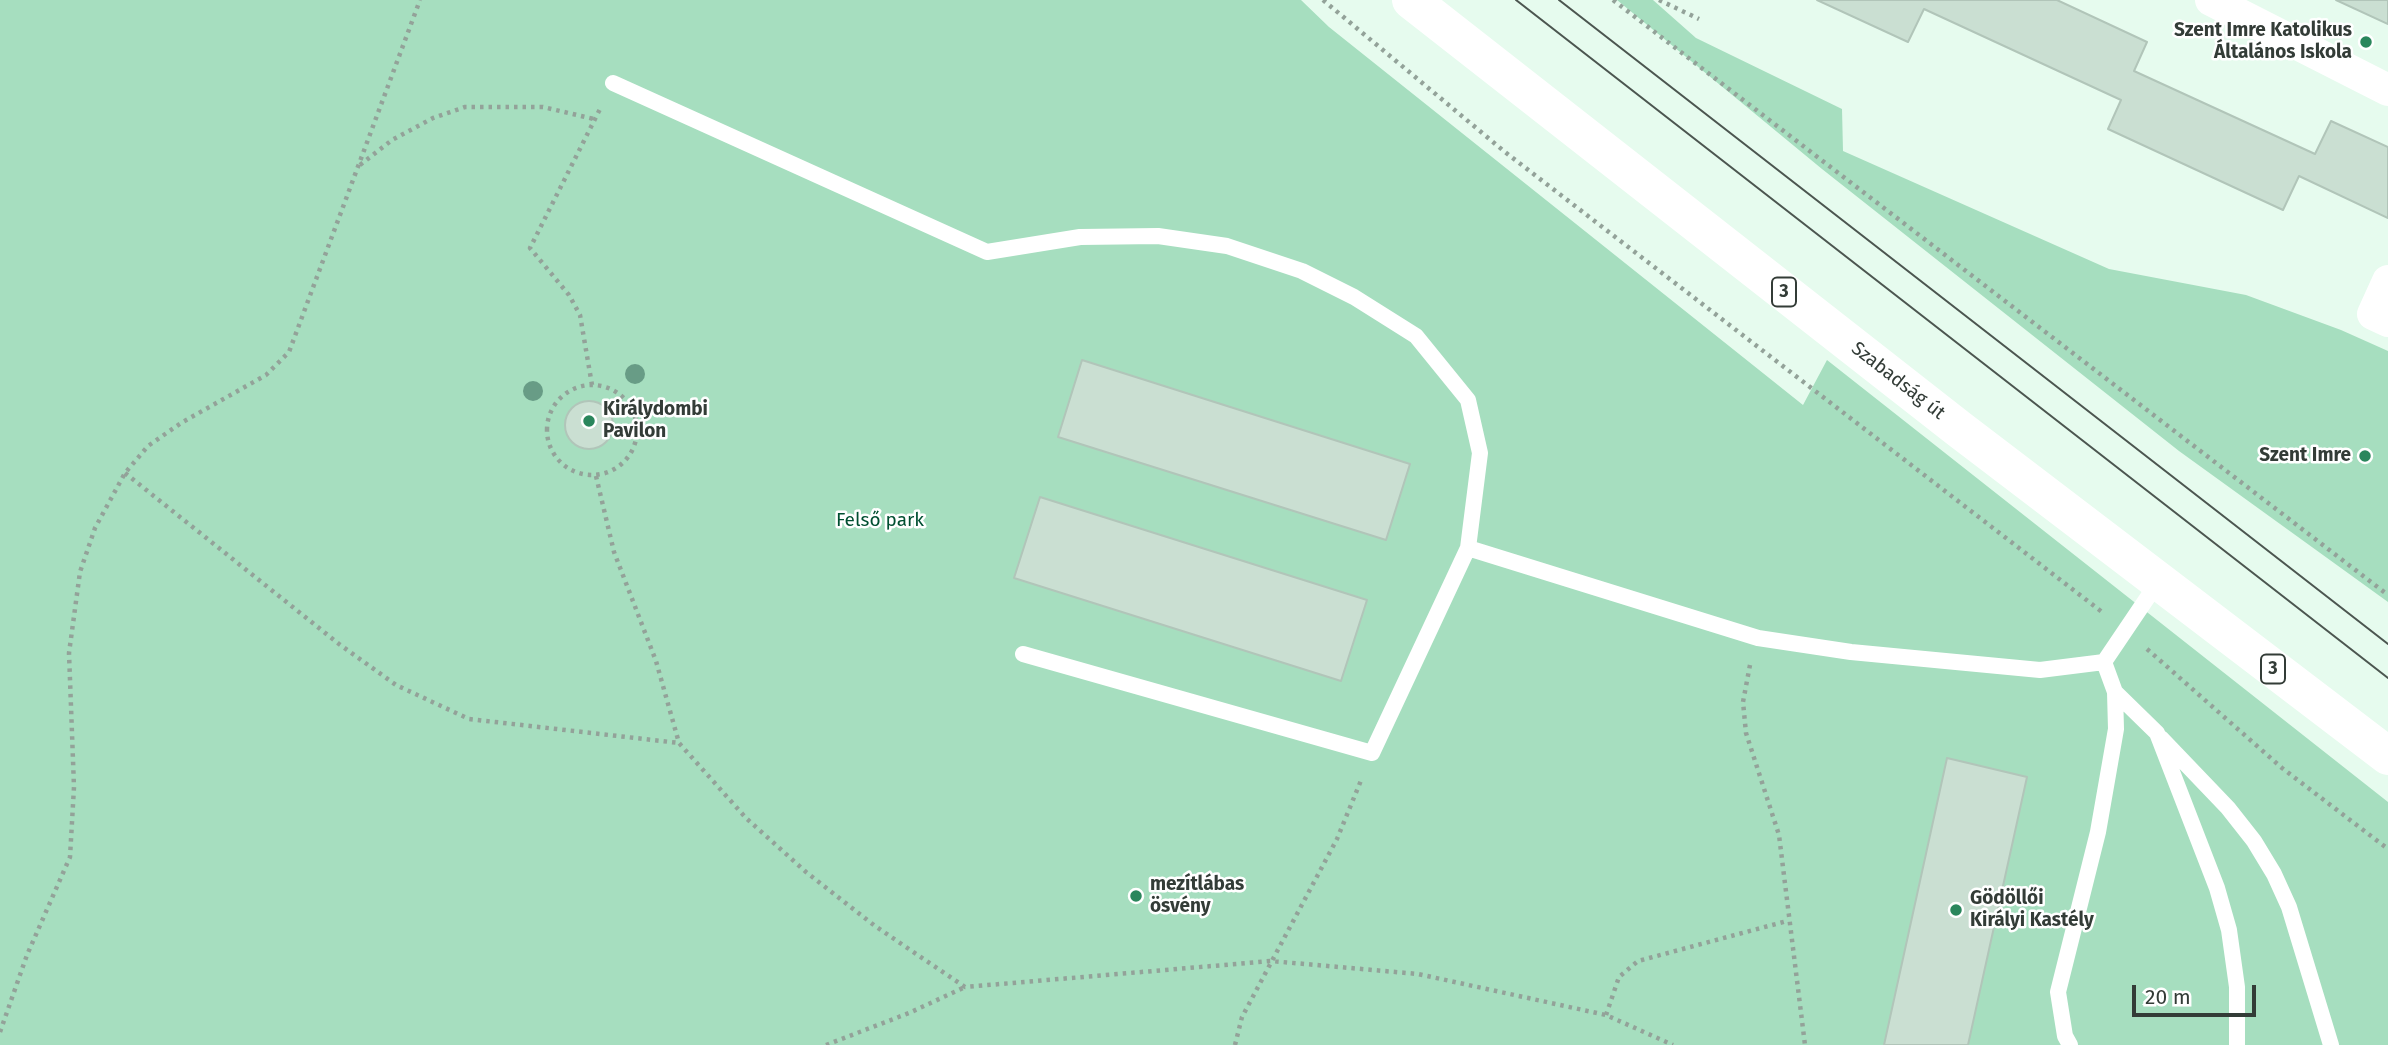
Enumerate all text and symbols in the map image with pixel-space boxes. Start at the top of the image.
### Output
place label: Szent Imre Katolikus Általános Iskola [2174,20,2352,64]
marker: Szent Imre Katolikus Általános Iskola [2358,34,2374,50]
road number: 3 [1772,278,1796,306]
street label: Szabadság út [1846,337,1950,425]
place label: Királydombi Pavilon [603,399,708,443]
marker: Királydombi Pavilon [581,413,597,429]
place label: Szent Imre [2259,445,2351,467]
marker: Szent Imre [2357,448,2373,464]
park label: Felső park [836,510,924,532]
road number: 3 [2261,654,2285,684]
place label: mezítlábas ösvény [1150,874,1244,918]
marker: mezítlábas ösvény [1128,888,1144,904]
place label: Gödöllői Királyi Kastély [1970,888,2094,932]
marker: Gödöllői Királyi Kastély [1948,902,1964,918]
scale bar [2136,972,2260,1016]
text: 20 m [2145,984,2191,1010]

